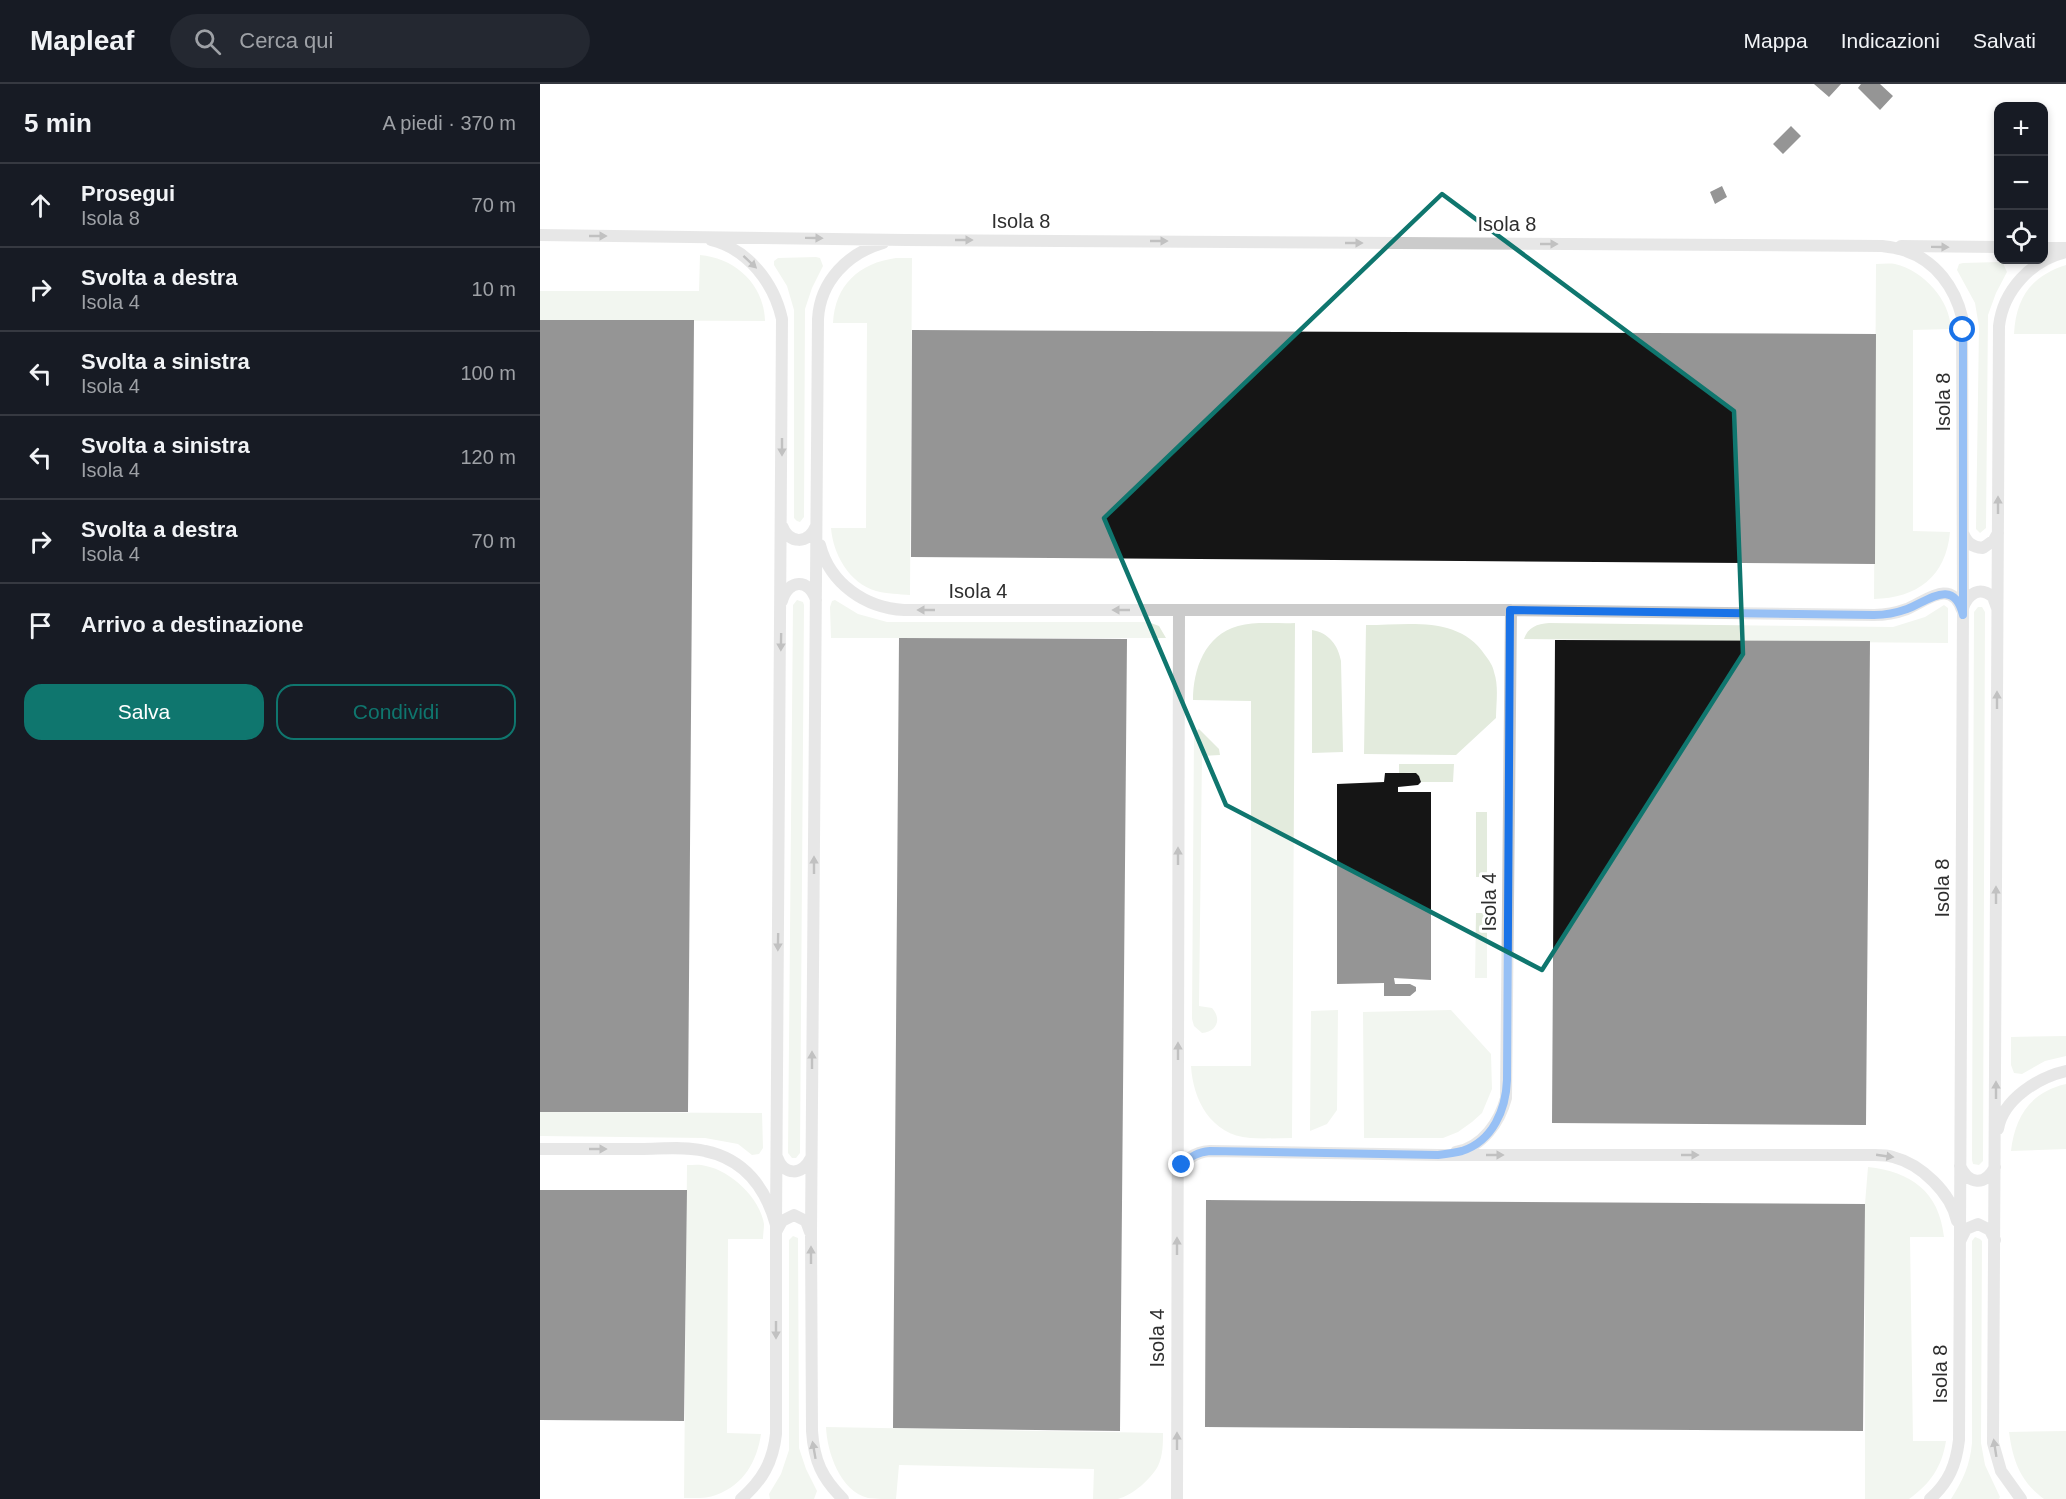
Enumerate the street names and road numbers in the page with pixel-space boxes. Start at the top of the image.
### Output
street label: Isola 8 [992,210,1050,232]
street label: Isola 8 [1478,213,1536,235]
street label: Isola 8 [1932,373,1954,431]
street label: Isola 4 [949,580,1007,602]
street label: Isola 8 [1931,859,1953,917]
street label: Isola 4 [1478,873,1500,931]
street label: Isola 4 [1146,1309,1168,1367]
street label: Isola 8 [1929,1345,1951,1403]

